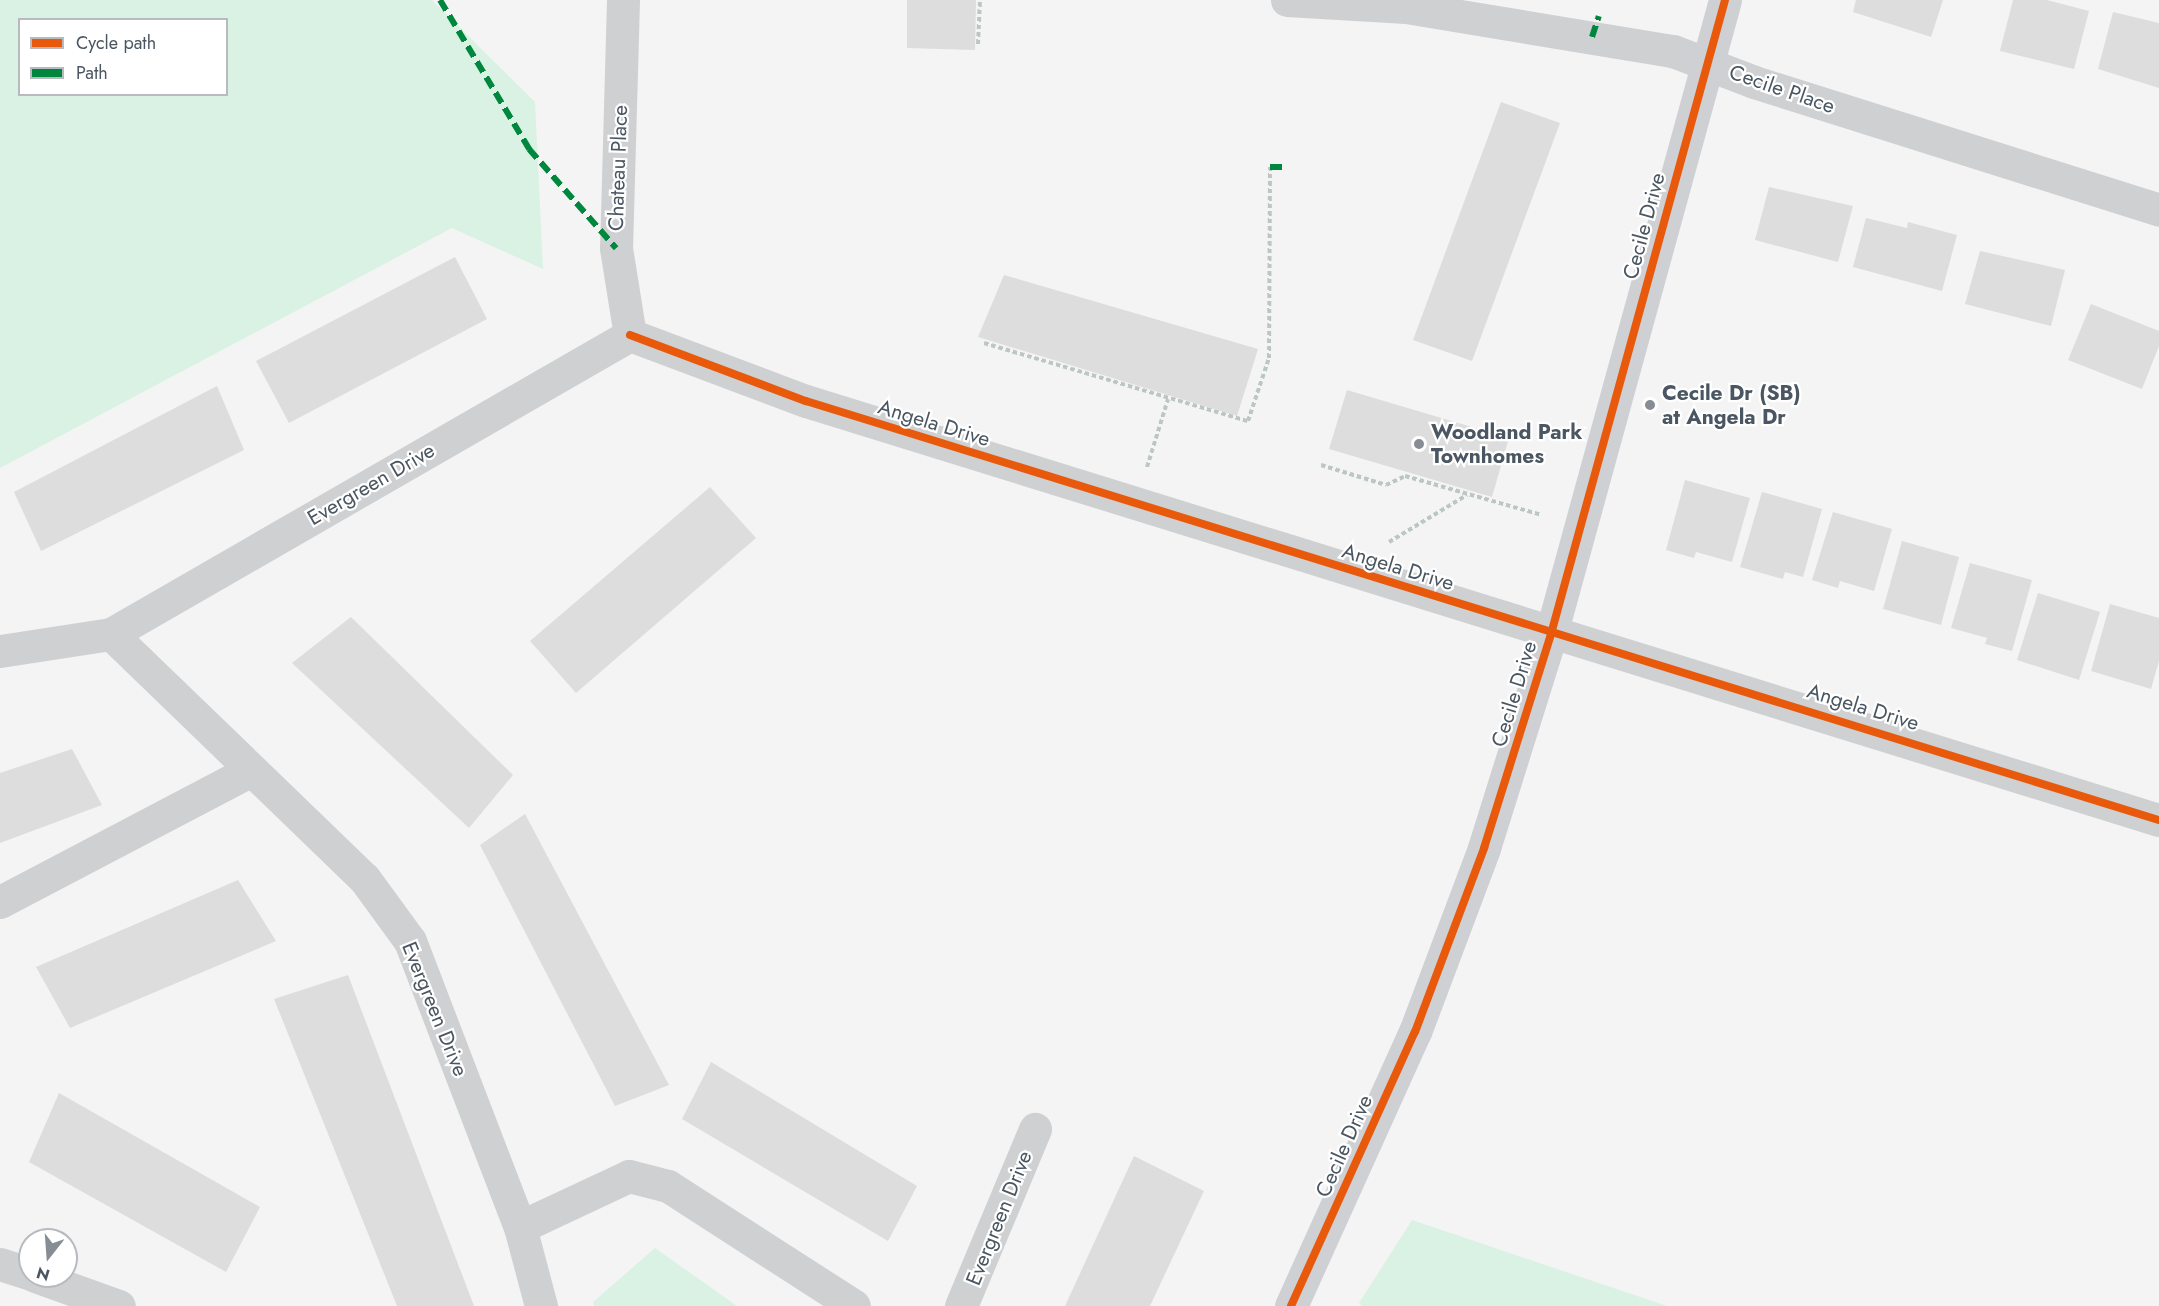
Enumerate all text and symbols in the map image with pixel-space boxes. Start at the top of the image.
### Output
legend [18,18,228,96]
text: Cycle path [76,30,156,56]
street label: Cecile Place [1726,59,1838,119]
text: Path [76,60,108,86]
street label: Chateau Place [603,105,633,231]
street label: Cecile Drive [1618,170,1670,282]
place label: Cecile Dr (SB) at Angela Dr [1662,380,1801,430]
street label: Angela Drive [875,394,993,452]
marker: Cecile Dr (SB) at Angela Dr [1643,398,1657,412]
place label: Woodland Park Townhomes [1431,419,1582,469]
street label: Evergreen Drive [303,437,439,531]
marker: Woodland Park Townhomes [1412,437,1426,451]
street label: Angela Drive [1339,538,1457,596]
street label: Cecile Drive [1486,638,1542,750]
street label: Angela Drive [1804,678,1922,736]
street label: Evergreen Drive [397,938,473,1080]
street label: Cecile Drive [1310,1091,1378,1201]
street label: Evergreen Drive [961,1147,1037,1289]
north arrow [18,1228,78,1288]
text: N [34,1261,53,1287]

